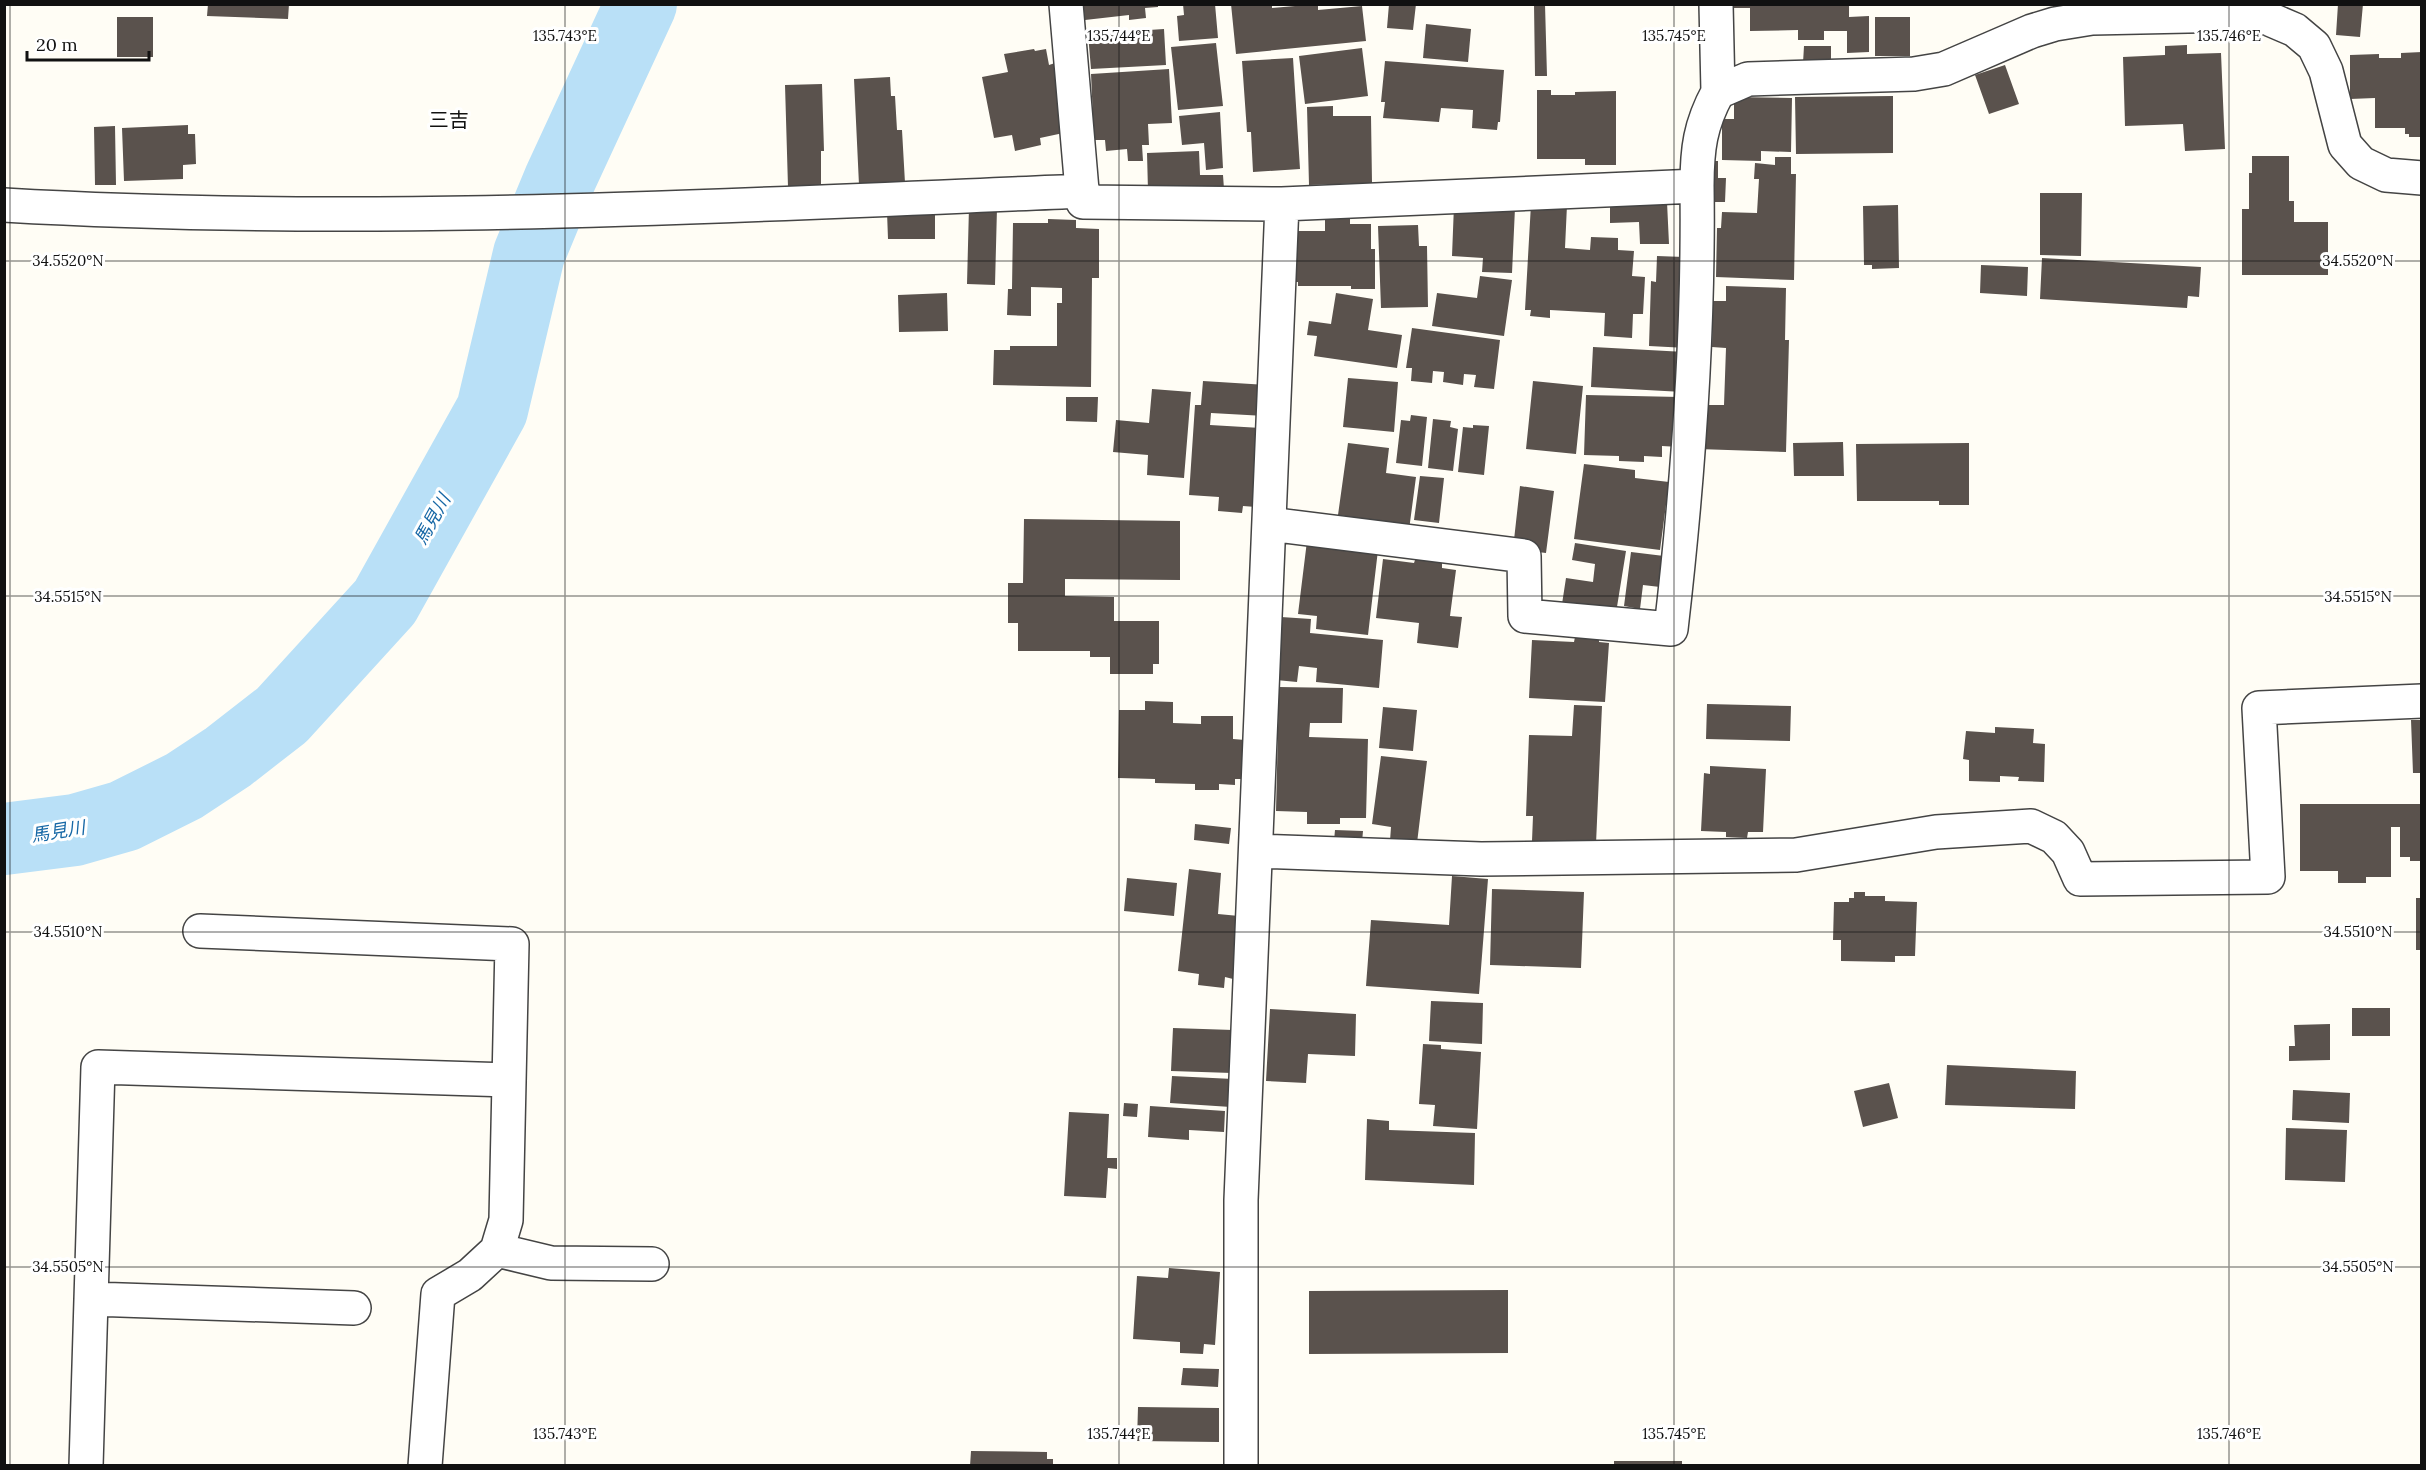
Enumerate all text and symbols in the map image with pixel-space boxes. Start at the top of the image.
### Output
scale bar [27,24,148,62]
text: 135.743°E [533,26,597,45]
text: 135.744°E [1087,26,1151,45]
text: 135.745°E [1642,26,1706,45]
text: 135.746°E [2197,26,2261,45]
text: 20 m [36,33,78,56]
district label: 三吉 [429,107,469,132]
text: 34.5520°N [32,251,104,270]
text: 34.5520°N [2322,251,2394,270]
water label: 馬見川 [409,488,456,548]
text: 34.5515°N [34,587,102,606]
text: 34.5515°N [2324,587,2392,606]
water label: 馬見川 [30,815,88,847]
text: 34.5510°N [34,922,102,941]
text: 34.5510°N [2324,922,2392,941]
text: 34.5505°N [32,1257,104,1276]
text: 34.5505°N [2322,1257,2394,1276]
text: 135.743°E [533,1424,597,1443]
text: 135.744°E [1087,1424,1151,1443]
text: 135.745°E [1642,1424,1706,1443]
text: 135.746°E [2197,1424,2261,1443]

